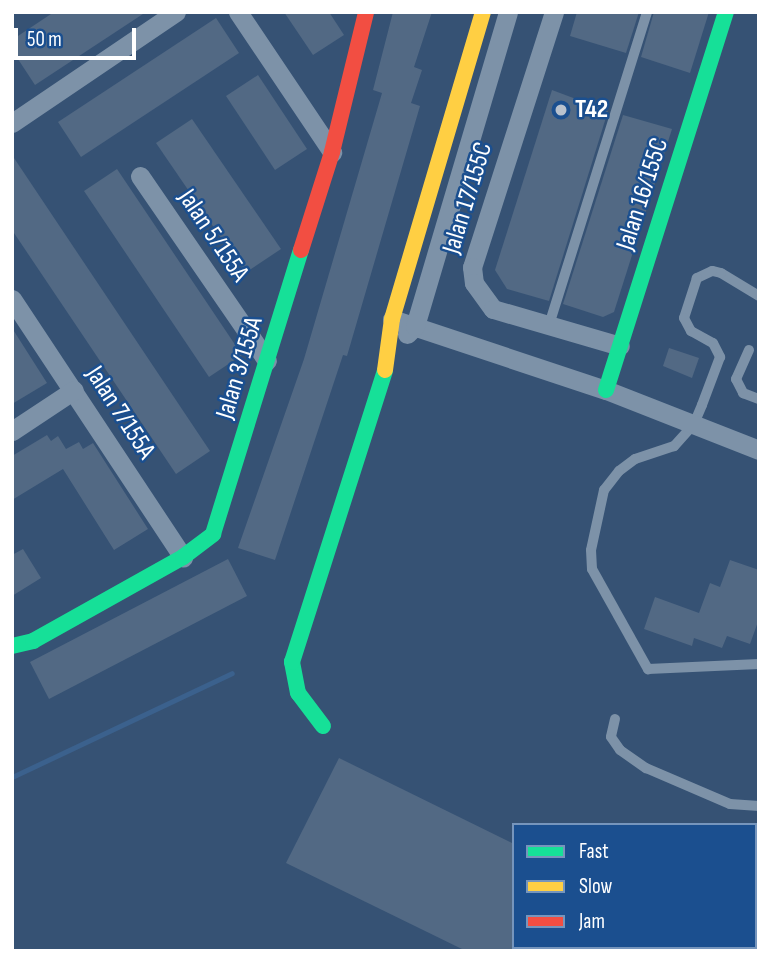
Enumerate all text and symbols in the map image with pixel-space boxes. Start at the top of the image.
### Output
scale bar [18,14,140,58]
text: 50 m [27,27,62,52]
place label: T42 [575,94,608,126]
marker: T42 [553,102,569,118]
street label: Jalan 16/155C [610,134,676,254]
street label: Jalan 17/155C [436,139,500,257]
street label: Jalan 5/155A [171,184,255,288]
street label: Jalan 3/155A [210,313,270,423]
street label: Jalan 7/155A [79,361,161,465]
legend [512,823,757,949]
text: Fast [579,839,609,864]
text: Slow [579,874,612,899]
text: Jam [579,909,605,934]

